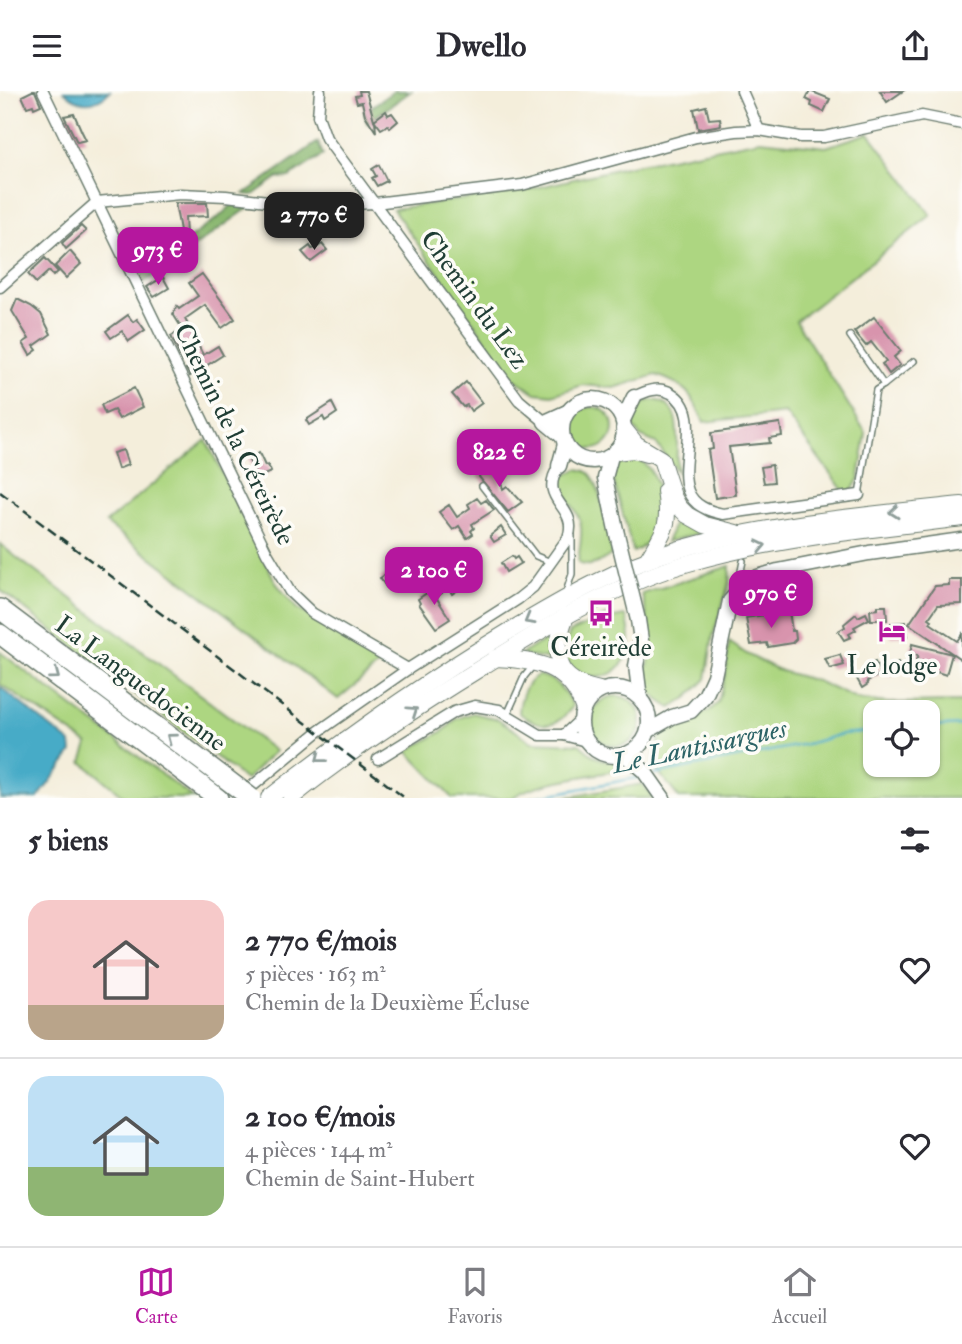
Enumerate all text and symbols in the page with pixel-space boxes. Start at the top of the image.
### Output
text: Dwello [436,26,526,66]
icon: menu [28,27,66,65]
icon: share [896,27,934,65]
pin: 2 770 € [249,193,379,252]
text: 2 770 € [280,200,348,229]
street label: Chemin du Lez [413,224,535,375]
pin: 973 € [109,227,207,287]
text: 973 € [133,235,183,264]
street label: Chemin de la Céreirède [166,318,302,551]
pin: 822 € [450,429,548,489]
text: 822 € [473,437,525,466]
one-way arrow [888,504,899,519]
one-way arrow [755,540,767,555]
pin: 2 100 € [369,547,499,607]
text: 2 100 € [401,555,467,584]
pin: 970 € [722,571,820,630]
text: 970 € [745,578,797,607]
bus stop icon: Céreirède [586,598,616,628]
street label: La Languedocienne [48,609,233,759]
one-way arrow [523,612,536,625]
hotel icon: Le lodge [877,616,907,646]
place label: Céreirède [550,632,652,664]
place label: Le lodge [847,650,937,682]
one-way arrow [47,666,59,679]
map controls [863,700,940,777]
button: locate [863,700,940,777]
one-way arrow [405,707,418,719]
water label: Le Lantissargues [608,711,791,782]
one-way arrow [166,733,179,746]
one-way arrow [315,750,328,762]
icon: filters [896,821,934,859]
text: 5 biens [28,822,108,859]
text: 2 770 €/mois [245,922,397,959]
icon: home [84,928,168,1012]
icon: heart [896,951,934,989]
text: 5 pièces · 163 m² [245,959,386,988]
text: Chemin de la Deuxième Écluse [245,988,530,1017]
text: 2 100 €/mois [245,1098,395,1135]
icon: home [84,1104,168,1188]
icon: heart [896,1127,934,1165]
text: 4 pièces · 144 m² [245,1135,393,1164]
text: Chemin de Saint-Hubert [245,1164,475,1193]
tab: Carte [135,1263,178,1329]
tab: Favoris [448,1263,502,1329]
tab: Accueil [772,1263,827,1329]

